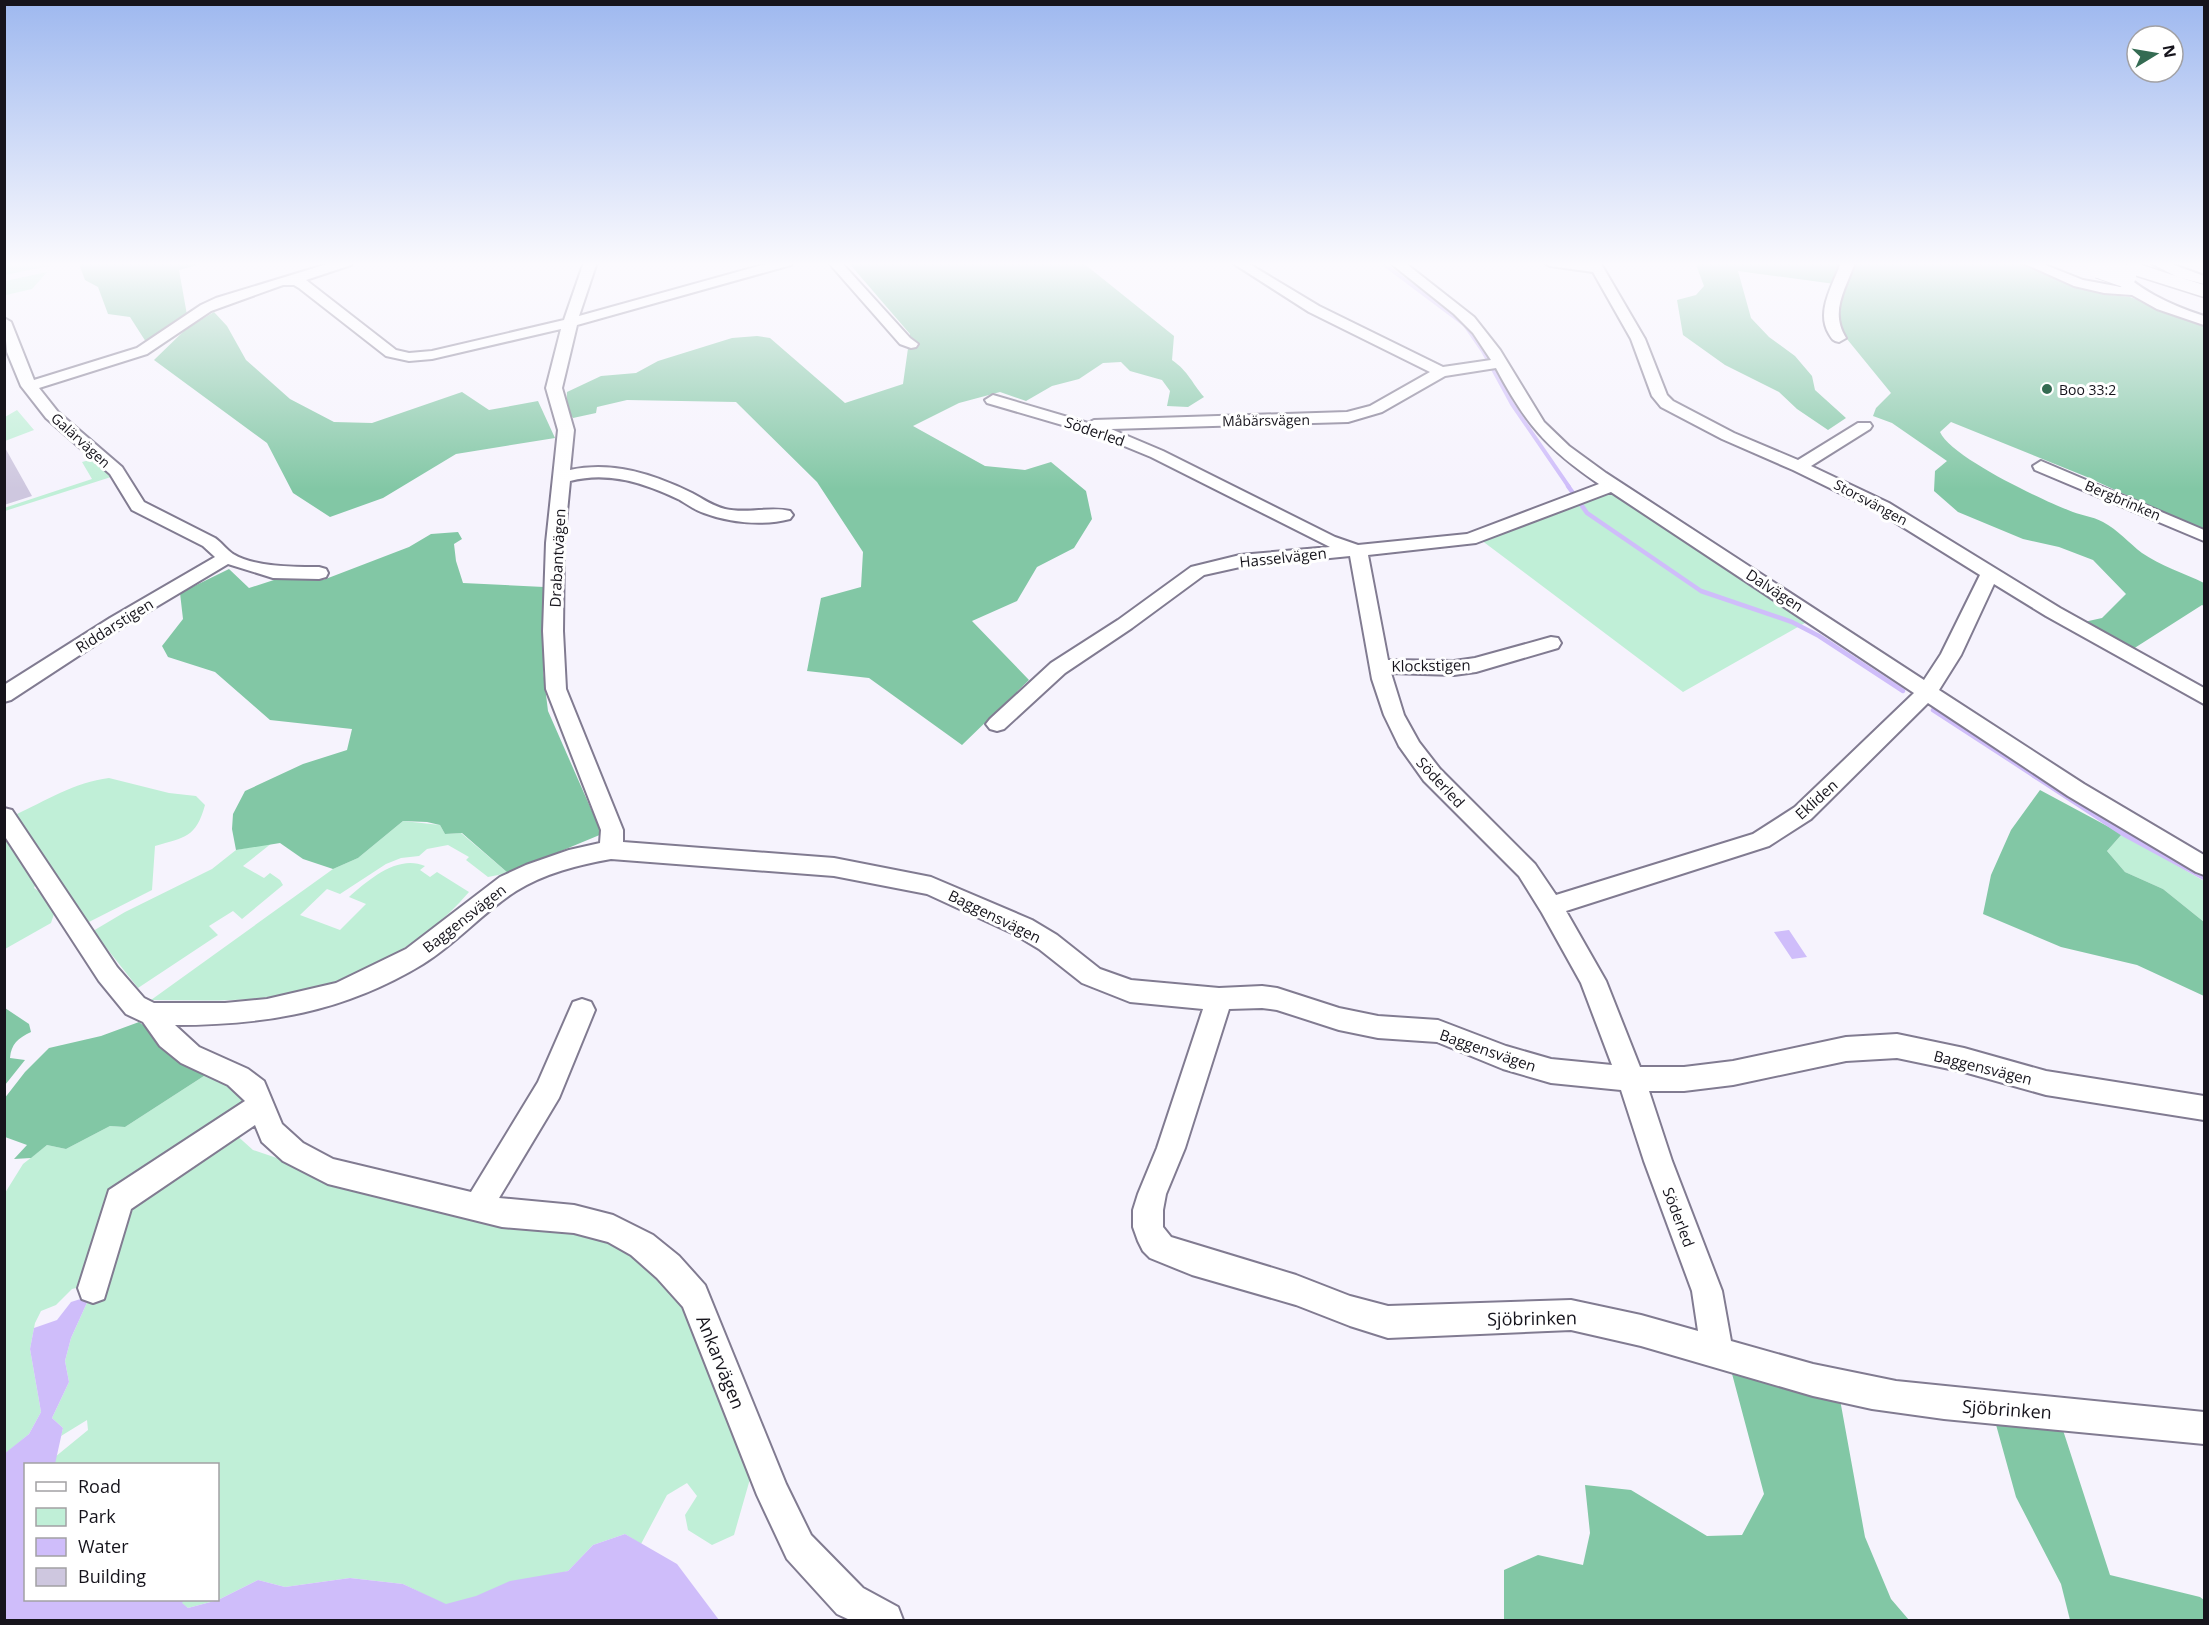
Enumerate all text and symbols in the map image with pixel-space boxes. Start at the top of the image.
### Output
north arrow [2125,24,2185,84]
text: N [2158,43,2182,60]
place label: Boo 33:2 [2059,380,2116,399]
marker: Boo 33:2 [2040,382,2054,396]
street label: Galärvägen [47,408,115,472]
street label: Måbärsvägen [1222,410,1310,430]
street label: Söderled [1062,411,1128,451]
street label: Storsvängen [1831,475,1911,529]
street label: Bergbrinken [2082,476,2164,524]
street label: Drabantvägen [544,508,570,608]
street label: Hasselvägen [1238,542,1328,572]
street label: Dalvägen [1742,564,1808,616]
street label: Riddarstigen [71,593,157,657]
street label: Klockstigen [1391,654,1471,676]
street label: Söderled [1412,752,1470,812]
street label: Ekliden [1791,775,1841,823]
street label: Baggensvägen [418,879,510,957]
street label: Baggensvägen [945,885,1045,947]
street label: Baggensvägen [1437,1024,1539,1076]
street label: Baggensvägen [1932,1045,2034,1089]
street label: Söderled [1658,1184,1700,1250]
street label: Sjöbrinken [1487,1305,1577,1331]
street label: Ankarvägen [691,1312,751,1412]
street label: Sjöbrinken [1961,1394,2053,1424]
legend [24,1463,219,1601]
text: Road [78,1474,121,1498]
text: Park [78,1504,116,1528]
text: Water [78,1534,129,1558]
text: Building [78,1564,146,1588]

